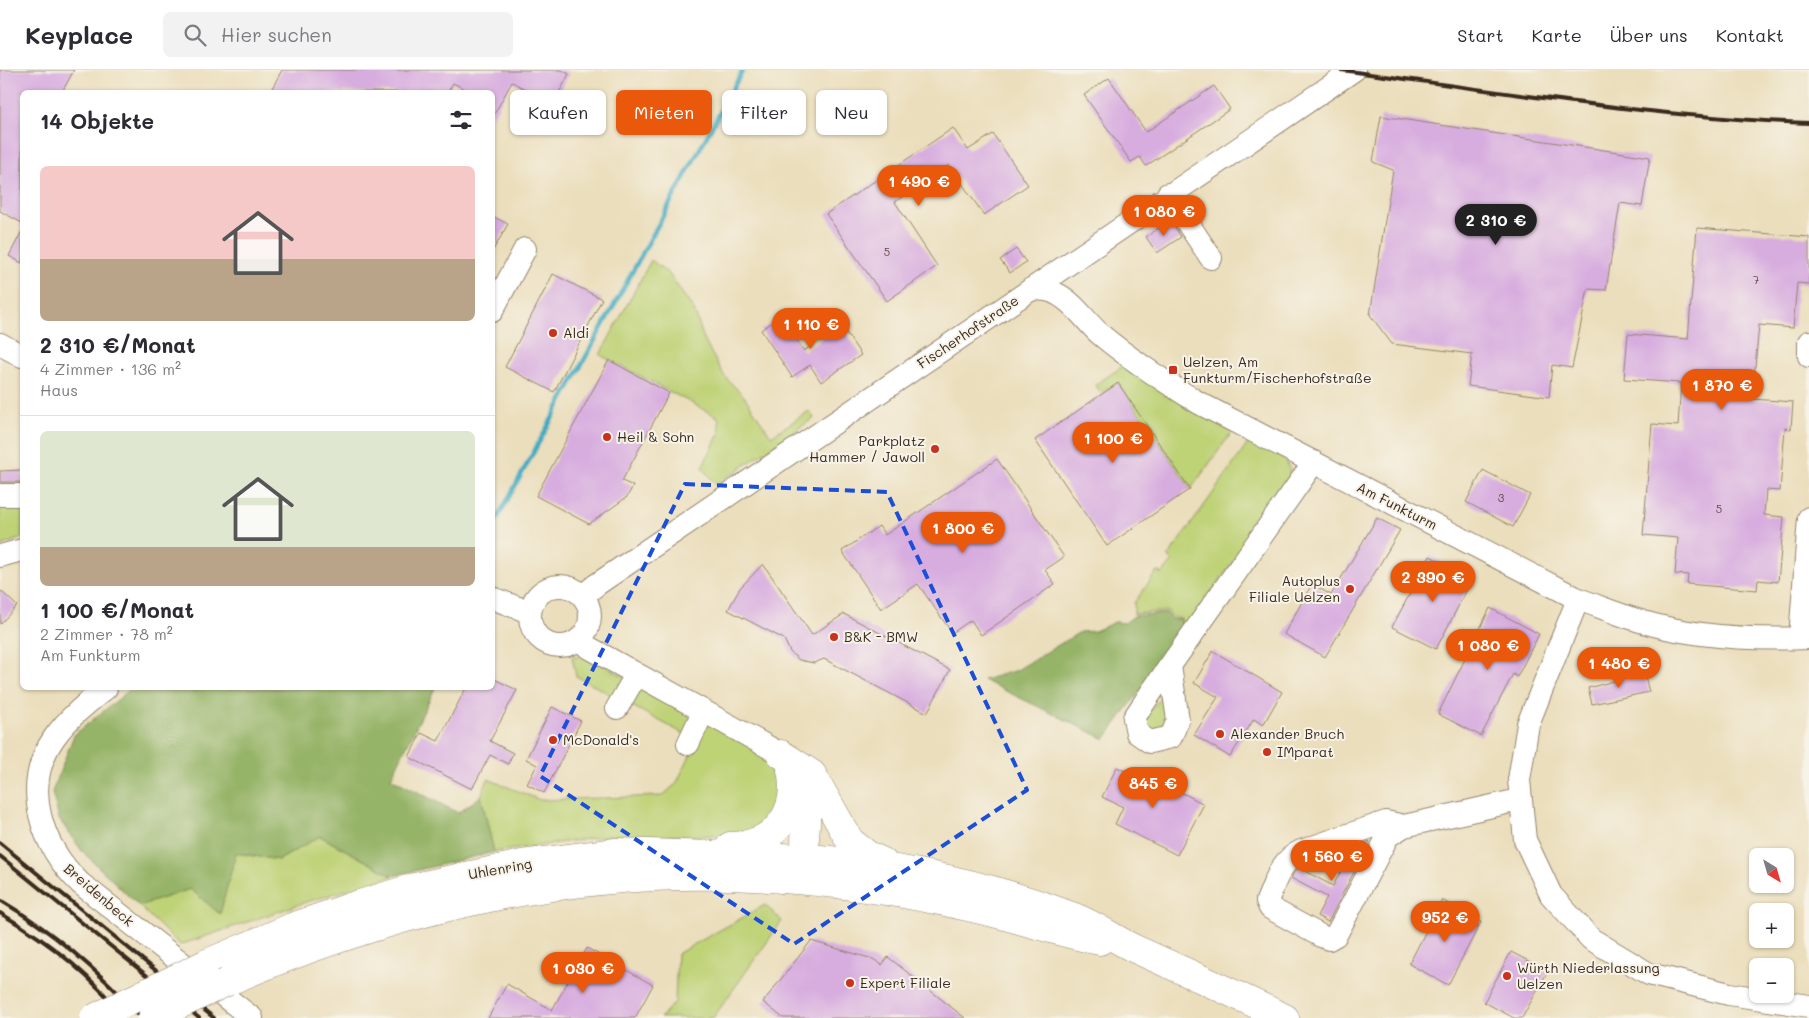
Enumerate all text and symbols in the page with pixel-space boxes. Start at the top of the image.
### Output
search box [163,12,513,57]
text: Keyplace [25,19,133,50]
icon: search [181,21,209,49]
text: Hier suchen [221,22,332,47]
text: Start [1457,23,1504,47]
text: Karte [1532,23,1582,47]
text: Über uns [1610,23,1688,47]
text: Kontakt [1716,23,1784,47]
chip: Kaufen [510,90,606,135]
chip: Mieten [616,90,712,135]
chip: Filter [722,90,806,135]
chip: Neu [816,90,887,135]
icon: filters [447,106,475,134]
text: 14 Objekte [40,107,154,134]
pin: 1 490 € [873,164,965,207]
text: 1 490 € [888,170,950,191]
pin: 1 080 € [1118,194,1210,237]
icon: home [213,198,303,288]
text: 1 080 € [1133,200,1195,221]
pin: 2 310 € [1450,204,1542,246]
text: 2 310 € [1466,209,1526,230]
house number: 5 [884,244,890,259]
house number: 7 [1753,272,1759,287]
street label: Fischerhofstraße [913,291,1022,373]
pin: 1 110 € [765,308,857,350]
text: 1 110 € [783,313,839,334]
place label: Aldi [563,323,589,342]
marker: Aldi [547,327,559,339]
text: 2 310 €/Monat [40,331,196,358]
place label: Uelzen, Am Funkturm/Fischerhofstraße [1183,352,1372,387]
text: 4 Zimmer · 136 m² [40,358,181,379]
marker: Uelzen, Am Funkturm/Fischerhofstraße [1167,364,1179,376]
pin: 1 870 € [1676,368,1768,411]
text: 1 870 € [1692,374,1752,395]
text: Haus [40,379,78,400]
pin: 1 100 € [1067,422,1159,464]
place label: Heil & Sohn [617,427,694,446]
text: 1 100 € [1083,427,1143,448]
marker: Heil & Sohn [601,431,613,443]
place label: Parkplatz Hammer / Jawoll [809,431,925,466]
marker: Parkplatz Hammer / Jawoll [929,443,941,455]
icon: home [213,464,303,554]
street label: Am Funkturm [1354,477,1441,534]
house number: 3 [1498,490,1505,505]
house number: 5 [1716,501,1722,516]
pin: 1 800 € [917,512,1009,554]
text: 1 800 € [932,517,994,538]
pin: 2 390 € [1387,560,1479,603]
text: 2 390 € [1402,566,1464,587]
place label: Autoplus Filiale Uelzen [1249,571,1340,606]
marker: Autoplus Filiale Uelzen [1344,583,1356,595]
text: 1 100 €/Monat [40,596,194,623]
text: 2 Zimmer · 78 m² [40,623,173,644]
place label: B&K - BMW [844,627,918,646]
pin: 1 080 € [1442,628,1534,671]
marker: B&K - BMW [828,631,840,643]
text: 1 080 € [1457,634,1519,655]
text: Am Funkturm [40,644,141,665]
pin: 1 480 € [1573,646,1665,689]
text: 1 480 € [1588,652,1650,673]
place label: Alexander Bruch [1230,724,1344,743]
marker: Alexander Bruch [1214,728,1226,740]
place label: McDonald's [563,730,639,749]
marker: McDonald's [547,734,559,746]
place label: IMparat [1277,742,1334,761]
marker: IMparat [1261,746,1273,758]
pin: 845 € [1118,766,1188,809]
text: 845 € [1129,772,1177,793]
pin: 1 560 € [1286,840,1378,882]
text: 1 560 € [1302,845,1362,866]
north arrow [1749,848,1794,892]
map controls [1749,848,1794,1003]
street label: Uhlenring [467,854,533,883]
street label: Breidenbeck [60,859,138,930]
pin: 952 € [1410,900,1480,943]
button: + [1749,903,1794,948]
text: 952 € [1422,906,1468,927]
pin: 1 030 € [537,952,629,994]
text: 1 030 € [552,957,614,978]
place label: Würth Niederlassung Uelzen [1517,958,1660,993]
button: − [1749,958,1794,1003]
marker: Würth Niederlassung Uelzen [1501,970,1513,982]
place label: Expert Filiale [860,973,951,992]
marker: Expert Filiale [844,977,856,989]

